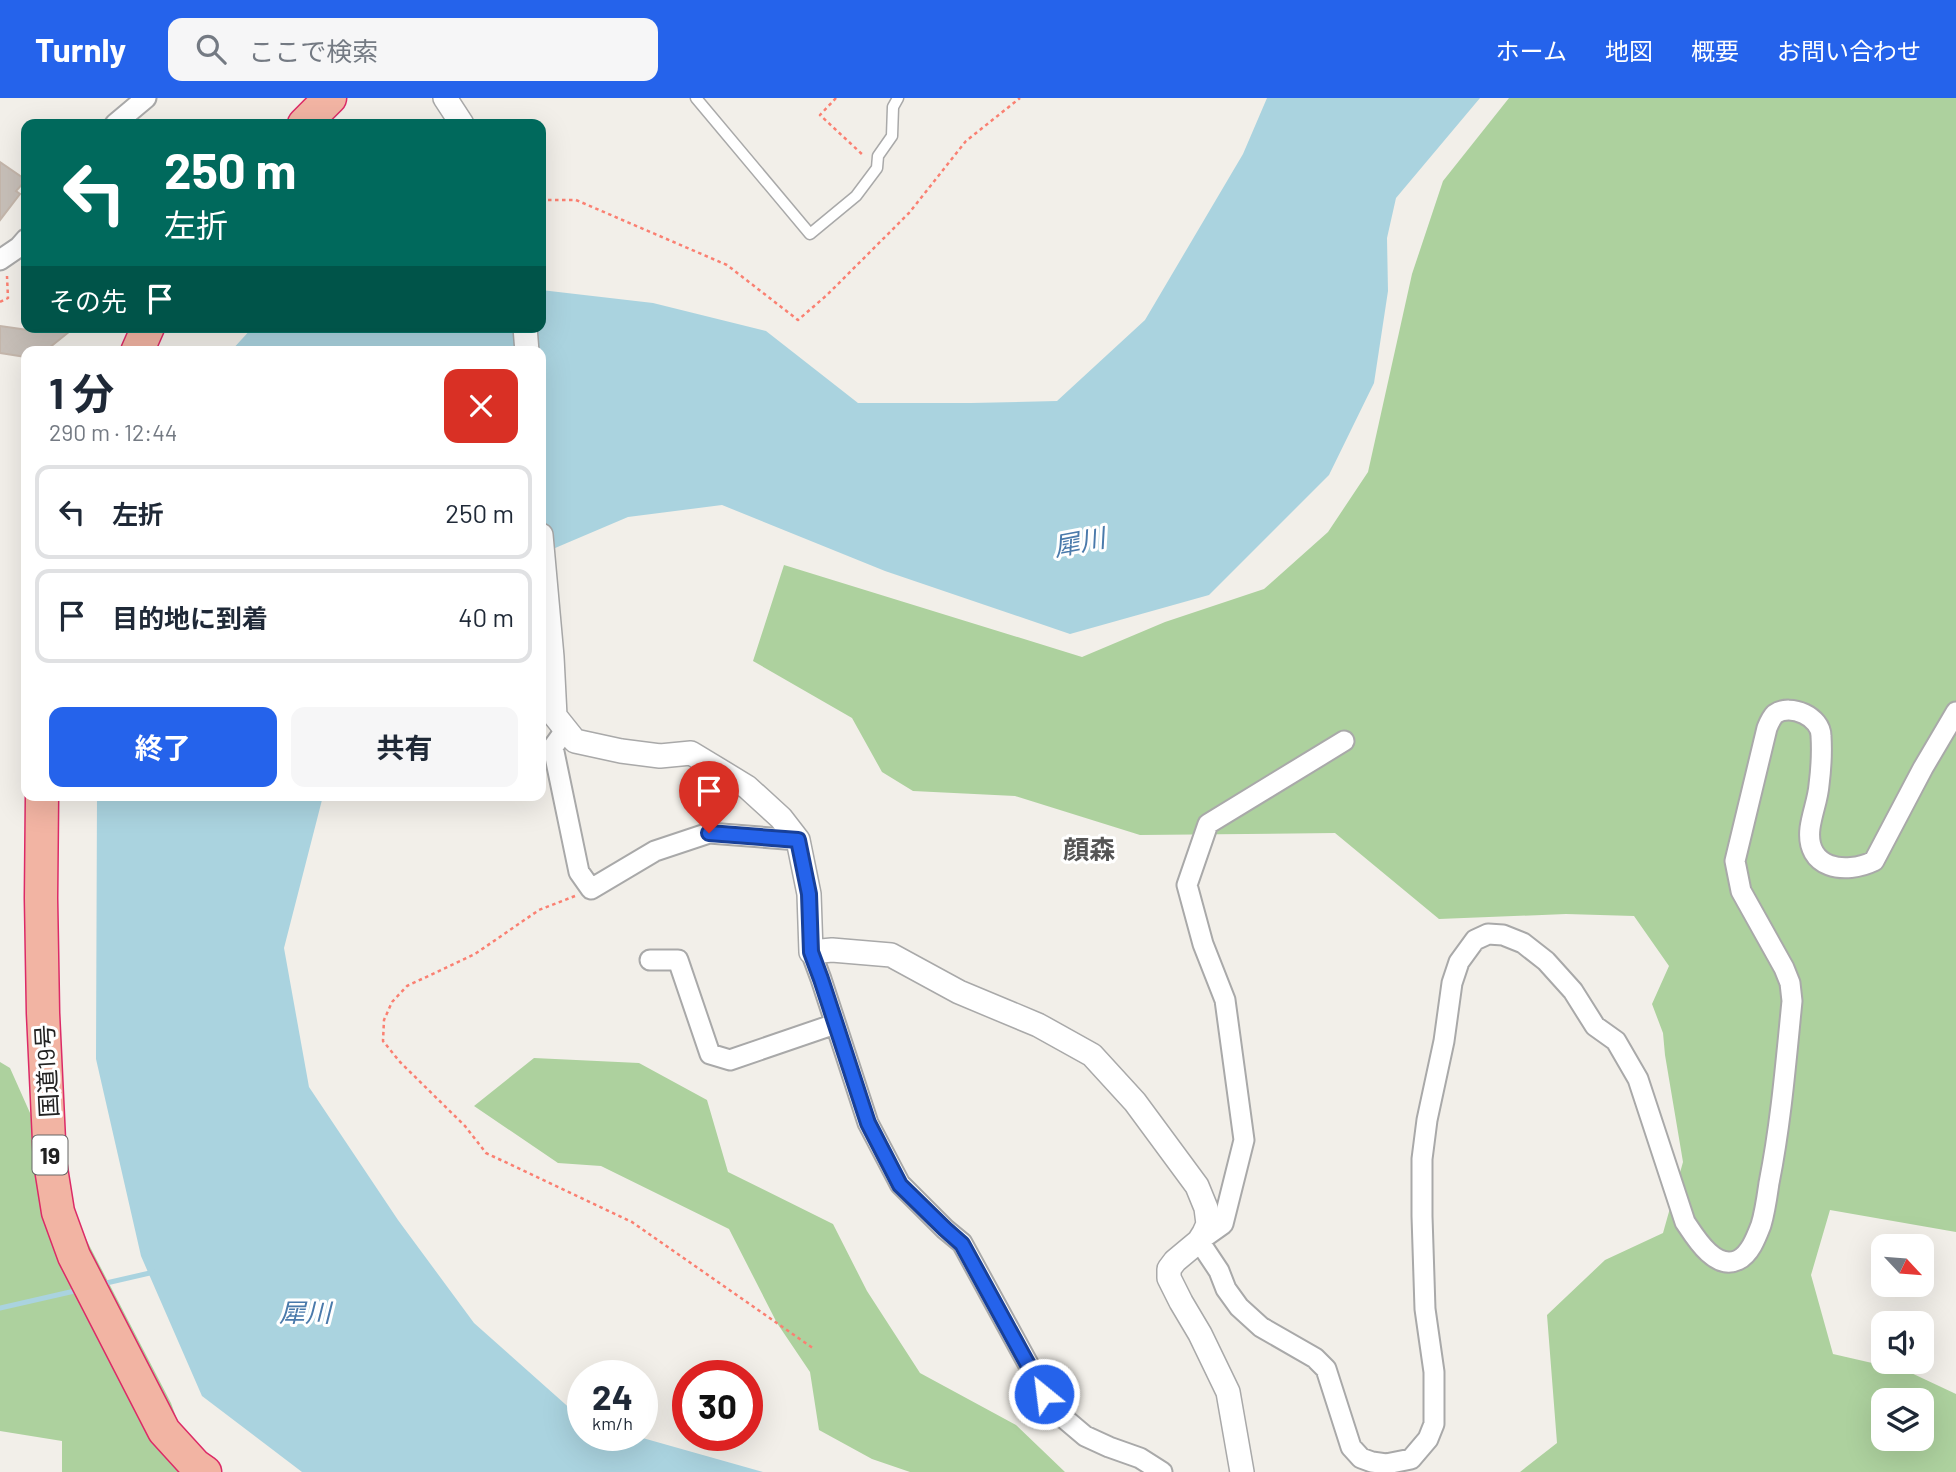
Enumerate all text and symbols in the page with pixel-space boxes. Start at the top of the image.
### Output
search box [168,18,658,81]
text: Turnly [35,29,126,69]
icon: search [192,30,230,68]
text: ここで検索 [248,35,378,66]
text: ホーム [1496,36,1567,65]
text: 地図 [1605,36,1653,65]
text: 概要 [1691,36,1739,65]
text: お問い合わせ [1777,36,1921,65]
text: 250 m [164,140,297,199]
icon: left [49,147,140,238]
text: 左折 [164,205,228,243]
icon: arrive [141,280,179,318]
text: その先 [49,285,127,316]
text: 1 分 [49,367,114,417]
button: close [444,369,518,443]
text: 290 m · 12:44 [49,418,177,446]
icon: left [53,493,91,531]
text: 250 m [445,497,514,528]
text: 左折 [112,498,164,529]
water label: 犀川 [1051,520,1110,561]
icon: arrive [53,597,91,635]
text: 40 m [458,601,514,632]
text: 目的地に到着 [112,602,268,633]
button: 終了 [49,707,277,787]
button: 共有 [291,707,518,787]
pin [679,761,739,833]
icon: arrive [690,772,728,810]
district label: 顔森 [1063,833,1115,864]
street label: 国道19号 [29,1024,63,1118]
road number: 19 [32,1136,68,1174]
north arrow [1871,1234,1934,1297]
map controls [1871,1234,1934,1451]
water label: 犀川 [279,1296,334,1327]
button: sound [1871,1311,1934,1374]
position arrow [1007,1357,1081,1431]
speed limit sign: 30 [672,1360,763,1451]
text: 24 [592,1375,633,1417]
button: layers [1871,1388,1934,1451]
text: km/h [592,1412,633,1434]

